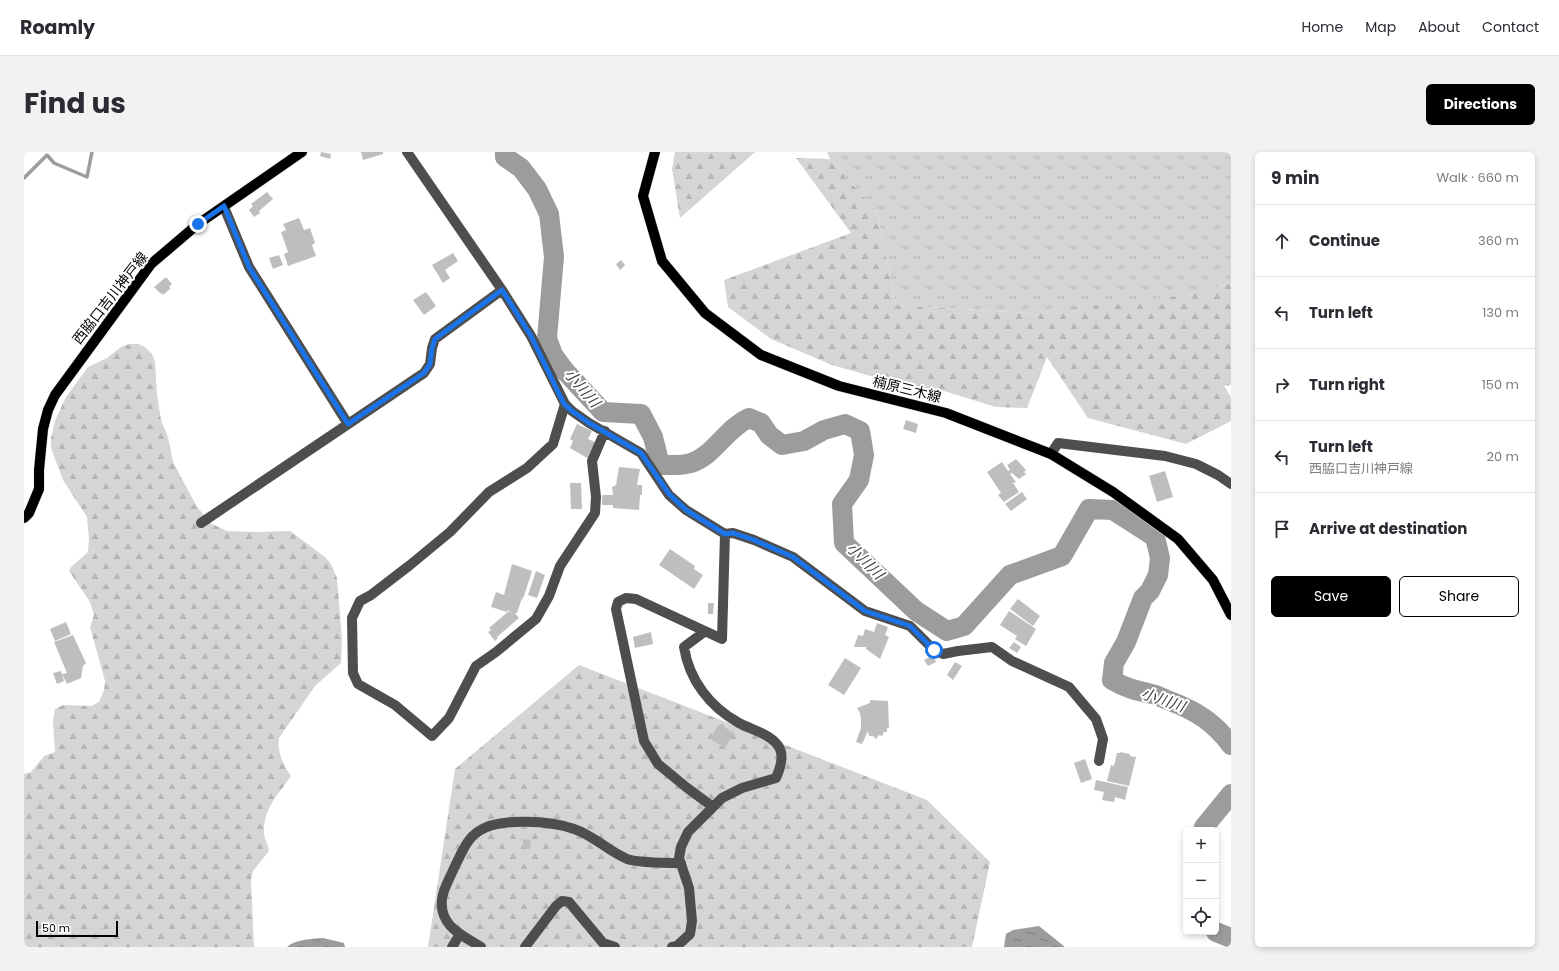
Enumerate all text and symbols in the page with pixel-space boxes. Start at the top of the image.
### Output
text: Roamly [20,14,95,41]
text: Home [1301,17,1343,37]
text: Map [1365,17,1396,37]
text: About [1418,17,1460,37]
text: Contact [1482,17,1539,37]
text: Find us [24,84,126,123]
button: Directions [1426,84,1535,125]
text: 9 min [1271,166,1320,190]
text: Walk · 660 m [1436,168,1519,187]
route end [189,215,207,233]
icon: ahead [1271,230,1293,252]
text: Continue [1309,230,1380,251]
text: 360 m [1478,231,1519,250]
street label: 西脇口吉川神戸線 [68,248,152,348]
icon: left [1271,302,1293,324]
text: Turn left [1309,302,1373,323]
text: 130 m [1482,303,1519,322]
water label: 小川川 [560,364,606,413]
street label: 楠原三木線 [871,371,943,407]
icon: right [1271,374,1293,396]
text: Turn right [1309,374,1385,395]
text: 150 m [1482,375,1519,394]
text: Turn left [1309,436,1373,457]
icon: left [1271,446,1293,468]
text: 20 m [1486,447,1519,466]
text: 西脇口吉川神戸線 [1309,459,1413,478]
icon: arrive [1271,518,1293,540]
text: Arrive at destination [1309,518,1467,539]
water label: 小川川 [842,537,890,585]
button: Save [1271,576,1391,617]
button: Share [1399,576,1519,617]
route start [925,641,943,659]
water label: 小川川 [1138,682,1190,717]
map controls [1183,827,1219,935]
button: + [1183,827,1219,863]
button: − [1183,863,1219,899]
button: locate [1183,899,1219,935]
scale bar [36,919,118,938]
text: 50 m [42,920,70,936]

